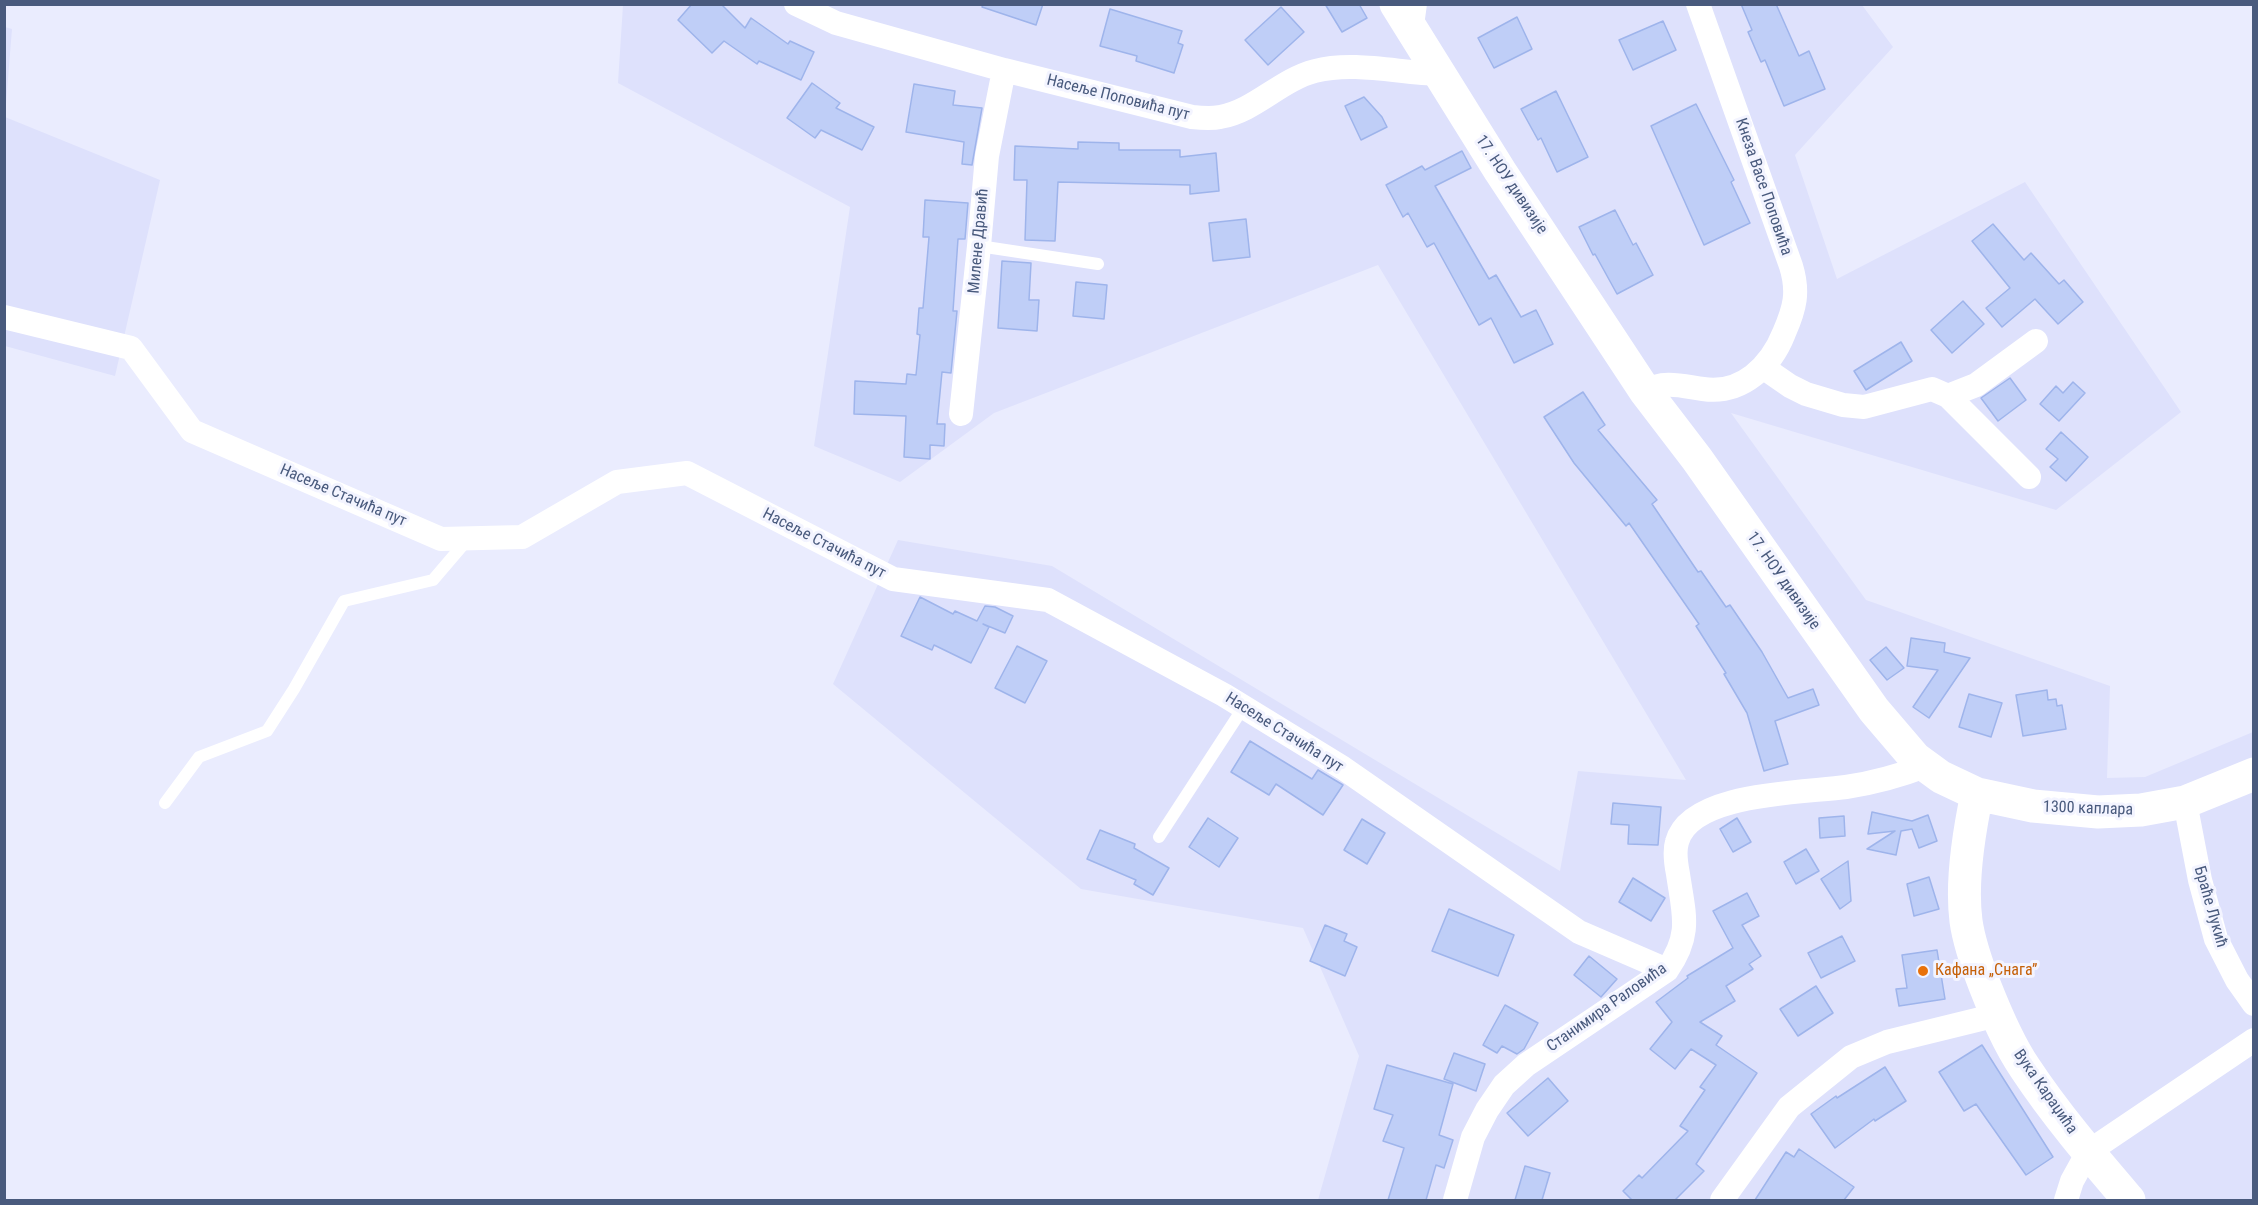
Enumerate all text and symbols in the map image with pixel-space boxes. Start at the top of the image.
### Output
street label: Насеље Поповића пут [1045,71,1191,125]
street label: Кнеза Васе Поповића [1731,116,1795,258]
street label: 17. НОУ дивизије [1471,132,1551,238]
street label: Милене Дравић [965,188,993,294]
street label: Насеље Стачића пут [277,461,409,531]
street label: Насеље Стачића пут [759,505,889,583]
street label: 17. НОУ дивизије [1742,528,1824,634]
street label: Насеље Стачића пут [1221,689,1347,777]
street label: 1300 каплара [2043,798,2133,820]
street label: Браће Лукић [2189,864,2231,950]
street label: Станимира Раловића [1543,959,1671,1057]
place label: Кафана „Снага” [1935,961,2037,981]
marker: Кафана „Снага” [1916,964,1930,978]
street label: Вука Караџића [2009,1046,2081,1138]

